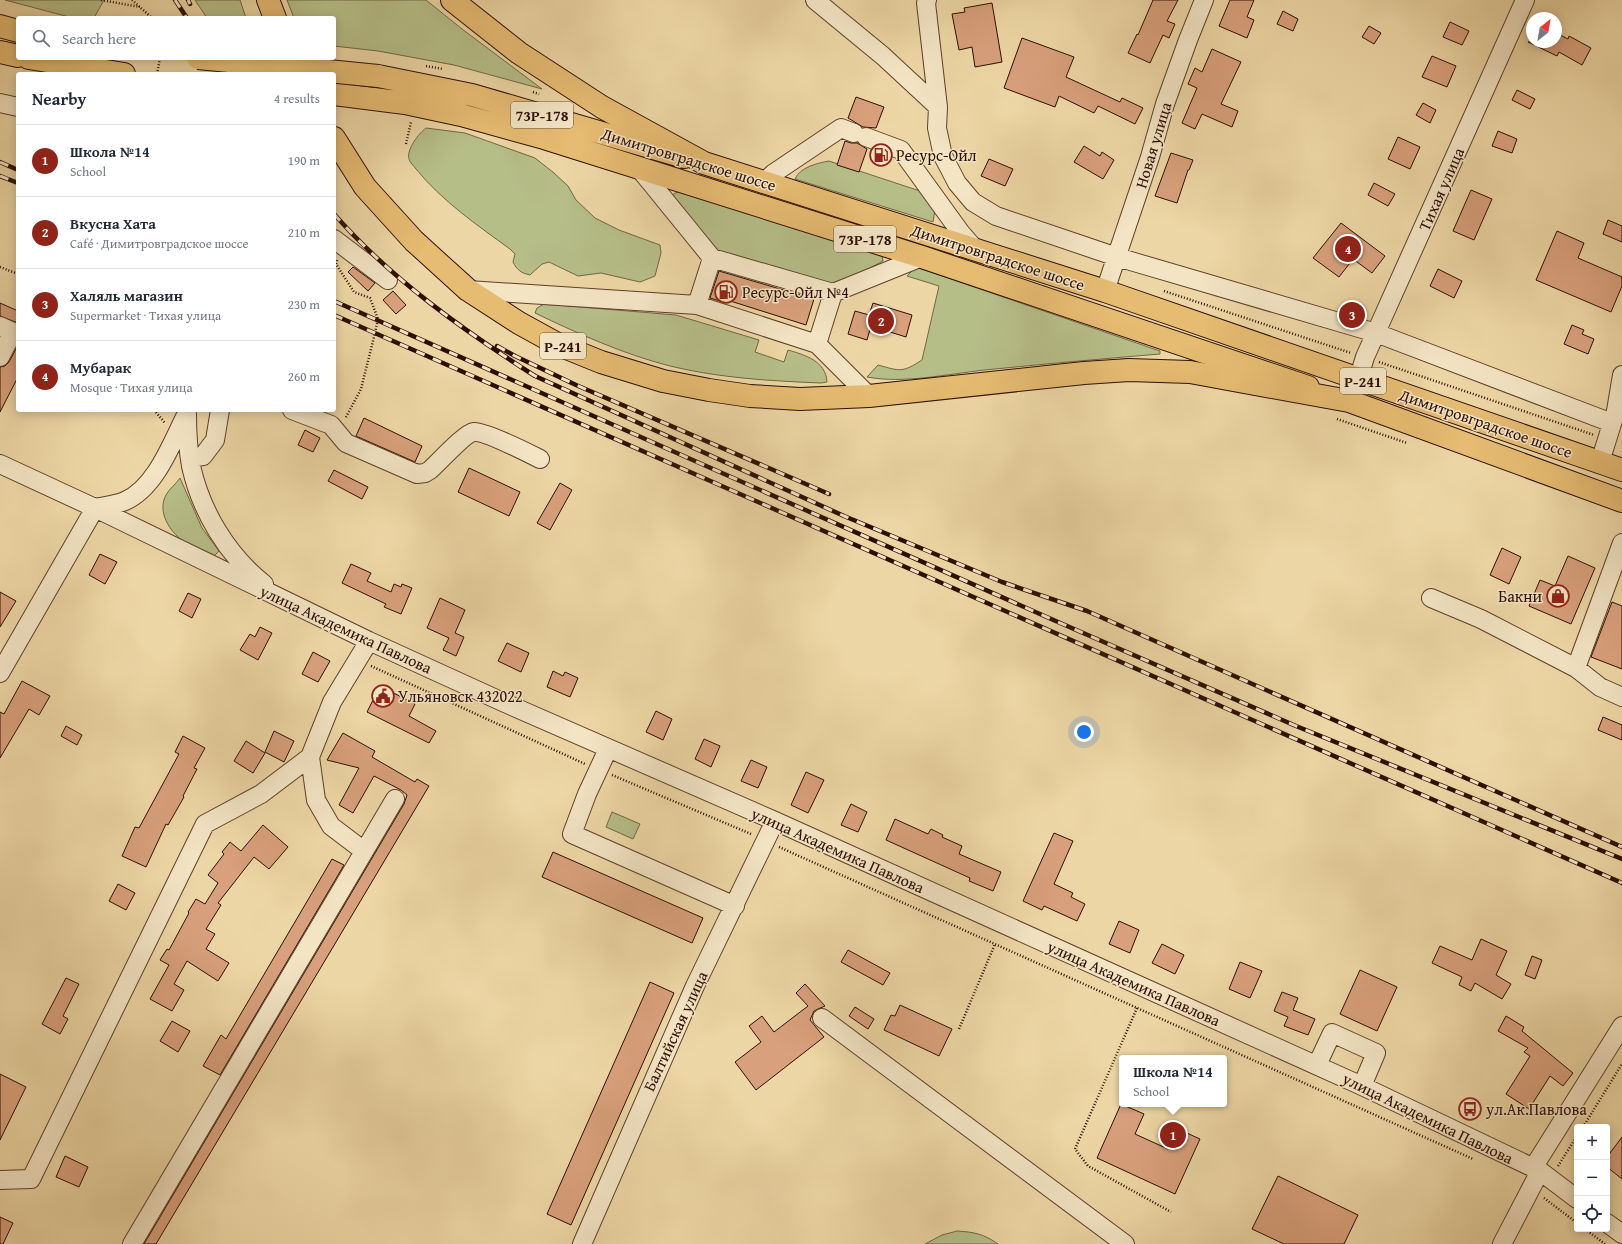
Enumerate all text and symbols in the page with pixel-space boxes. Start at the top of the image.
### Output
north arrow [1526,12,1562,48]
search box [16,16,336,60]
icon: search [30,27,52,49]
text: Search here [62,28,136,49]
text: Nearby [32,86,86,111]
text: 4 results [274,89,320,108]
street label: Новая улица [1129,99,1178,191]
road number: 73Р-178 [511,102,573,128]
street label: Димитровградское шоссе [598,121,779,197]
text: Школа №14 [70,141,150,162]
fuel station icon: Ресурс-Ойл [868,142,894,168]
place label: Ресурс-Ойл [896,143,977,167]
street label: Тихая улица [1412,143,1470,235]
text: 1 [42,151,48,170]
text: 190 m [288,151,320,170]
text: School [70,162,106,181]
text: Вкусна Хата [70,213,156,234]
street label: Димитровградское шоссе [907,217,1088,296]
text: 2 [42,223,48,242]
text: 210 m [288,223,320,242]
road number: 73Р-178 [834,226,896,252]
text: Café · Димитровградское шоссе [70,234,249,253]
pin: 4 [1335,234,1361,264]
fuel station icon: Ресурс-Ойл №4 [713,279,739,305]
place label: Ресурс-Ойл №4 [742,280,849,304]
text: Халяль магазин [70,285,183,306]
text: 3 [42,295,48,314]
text: 230 m [288,295,320,314]
pin: 3 [1339,300,1365,330]
text: Supermarket · Тихая улица [70,306,221,325]
pin: 2 [868,306,894,336]
road number: Р-241 [540,333,586,359]
text: Мубарак [70,357,131,378]
text: 4 [42,367,48,386]
text: 260 m [288,367,320,386]
road number: Р-241 [1340,368,1386,394]
text: Mosque · Тихая улица [70,378,193,397]
street label: Димитровградское шоссе [1395,382,1576,464]
street label: улица Академика Павлова [255,578,436,680]
shop icon: Бакни [1545,583,1571,609]
place label: Бакни [1498,584,1542,608]
public building icon: Ульяновск 432022 [370,683,396,709]
place label: Ульяновск 432022 [398,684,523,708]
your location [1074,722,1094,742]
street label: улица Академика Павлова [747,801,929,899]
street label: улица Академика Павлова [1043,934,1225,1032]
street label: Балтийская улица [637,967,714,1095]
popup [1119,1055,1227,1107]
text: Школа №14 [1133,1061,1213,1082]
street label: улица Академика Павлова [1338,1066,1518,1170]
text: School [1133,1082,1169,1101]
bus stop icon: ул.Ак.Павлова [1457,1096,1483,1122]
place label: ул.Ак.Павлова [1485,1097,1587,1121]
pin: 1 [1160,1120,1186,1150]
map controls [1574,1124,1610,1232]
button: + [1574,1124,1610,1160]
button: − [1574,1160,1610,1196]
button: locate [1574,1196,1610,1232]

